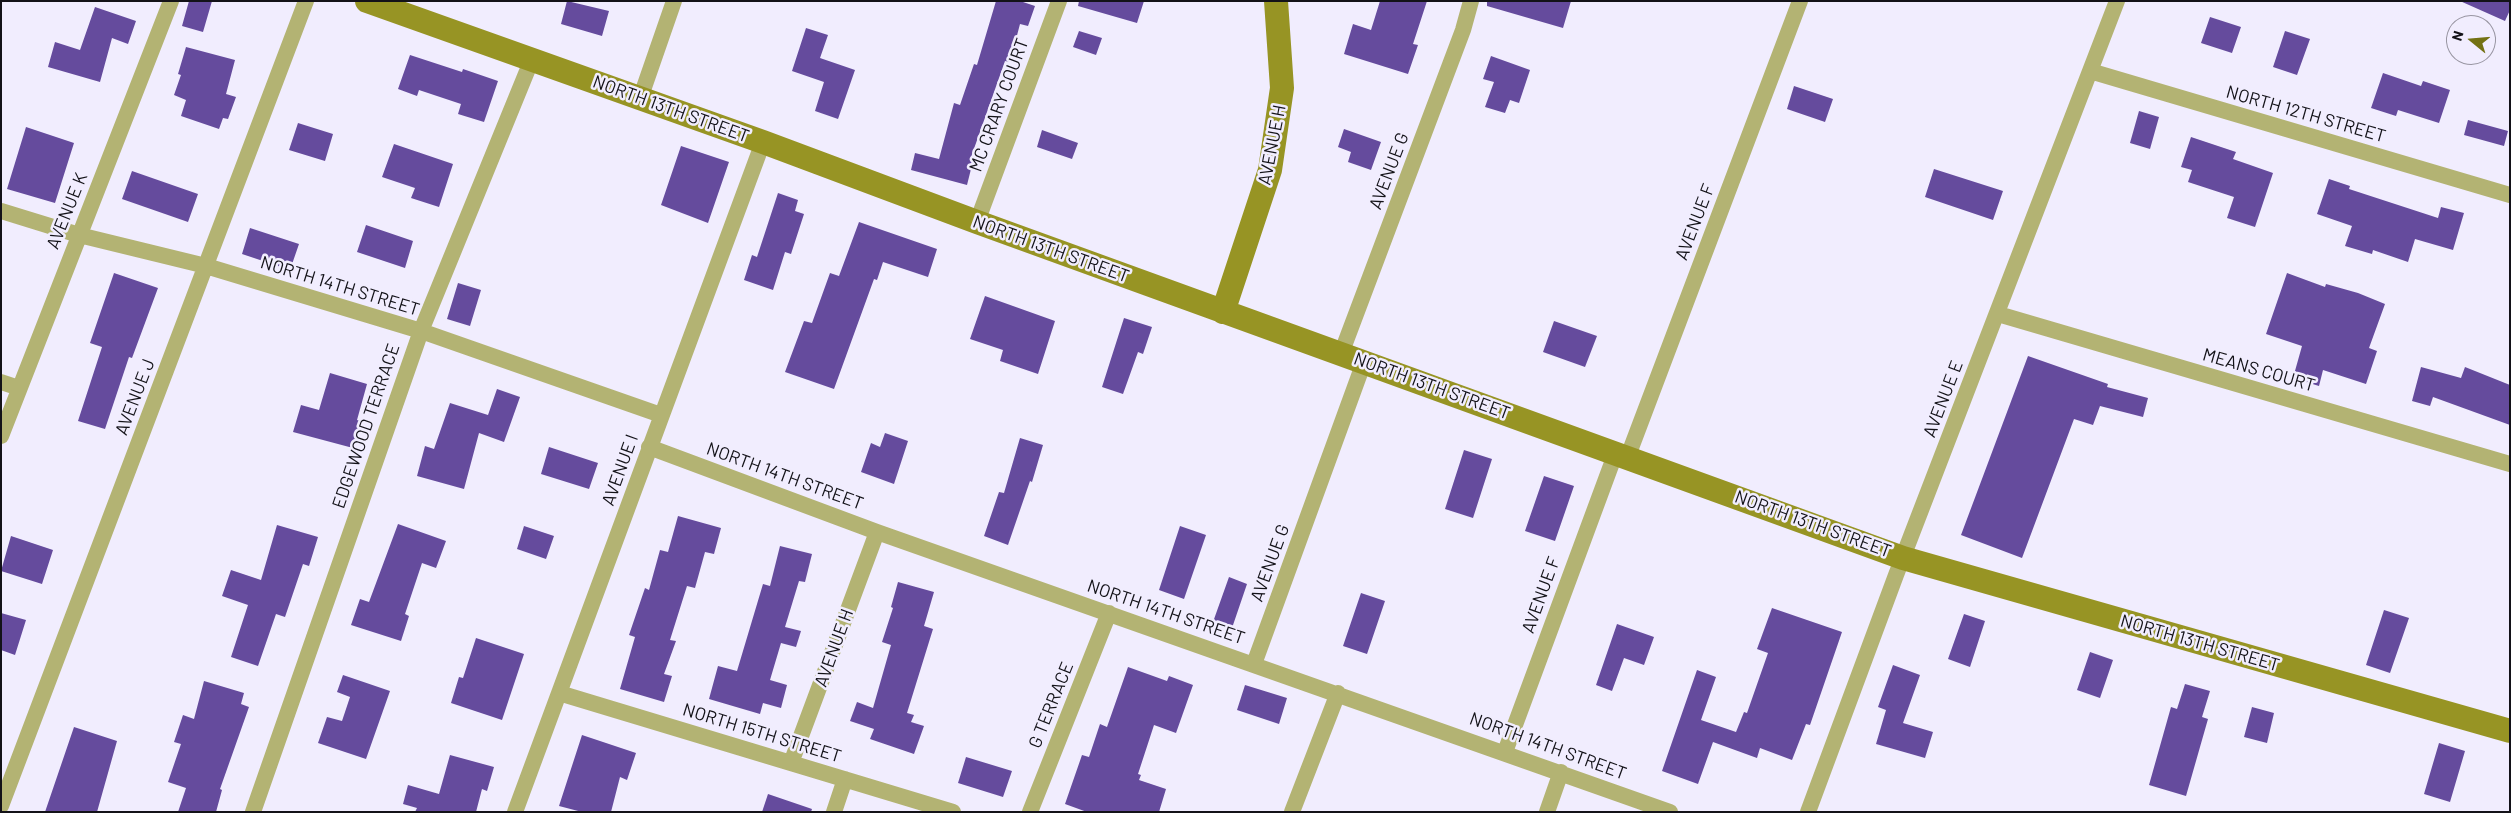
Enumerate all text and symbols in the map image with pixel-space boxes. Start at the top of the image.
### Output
north arrow [2446,15,2496,65]
text: N [2448,29,2467,43]
street label: MC CRARY COURT [965,35,1033,175]
street label: NORTH 13TH STREET [590,71,752,147]
street label: NORTH 12TH STREET [2224,81,2388,147]
street label: AVENUE H [1254,103,1290,187]
street label: AVENUE G [1364,129,1414,213]
street label: AVENUE K [42,170,92,252]
street label: AVENUE F [1671,181,1719,263]
street label: NORTH 13TH STREET [970,211,1132,287]
street label: NORTH 14TH STREET [258,252,422,320]
street label: EDGEWOOD TERRACE [328,341,404,511]
street label: MEANS COURT [2200,344,2318,396]
street label: NORTH 13TH STREET [1351,348,1513,424]
street label: AVENUE J [111,356,159,438]
street label: AVENUE E [1918,358,1968,440]
street label: AVENUE I [597,431,643,509]
street label: NORTH 14TH STREET [704,438,866,514]
street label: NORTH 13TH STREET [1732,486,1894,562]
street label: AVENUE G [1246,521,1294,605]
street label: AVENUE F [1517,554,1565,636]
street label: NORTH 14TH STREET [1084,575,1248,649]
street label: AVENUE H [810,606,858,690]
street label: NORTH 13TH STREET [2118,610,2282,676]
street label: G TERRACE [1024,659,1078,751]
street label: NORTH 15TH STREET [680,699,844,767]
street label: NORTH 14TH STREET [1467,708,1629,784]

